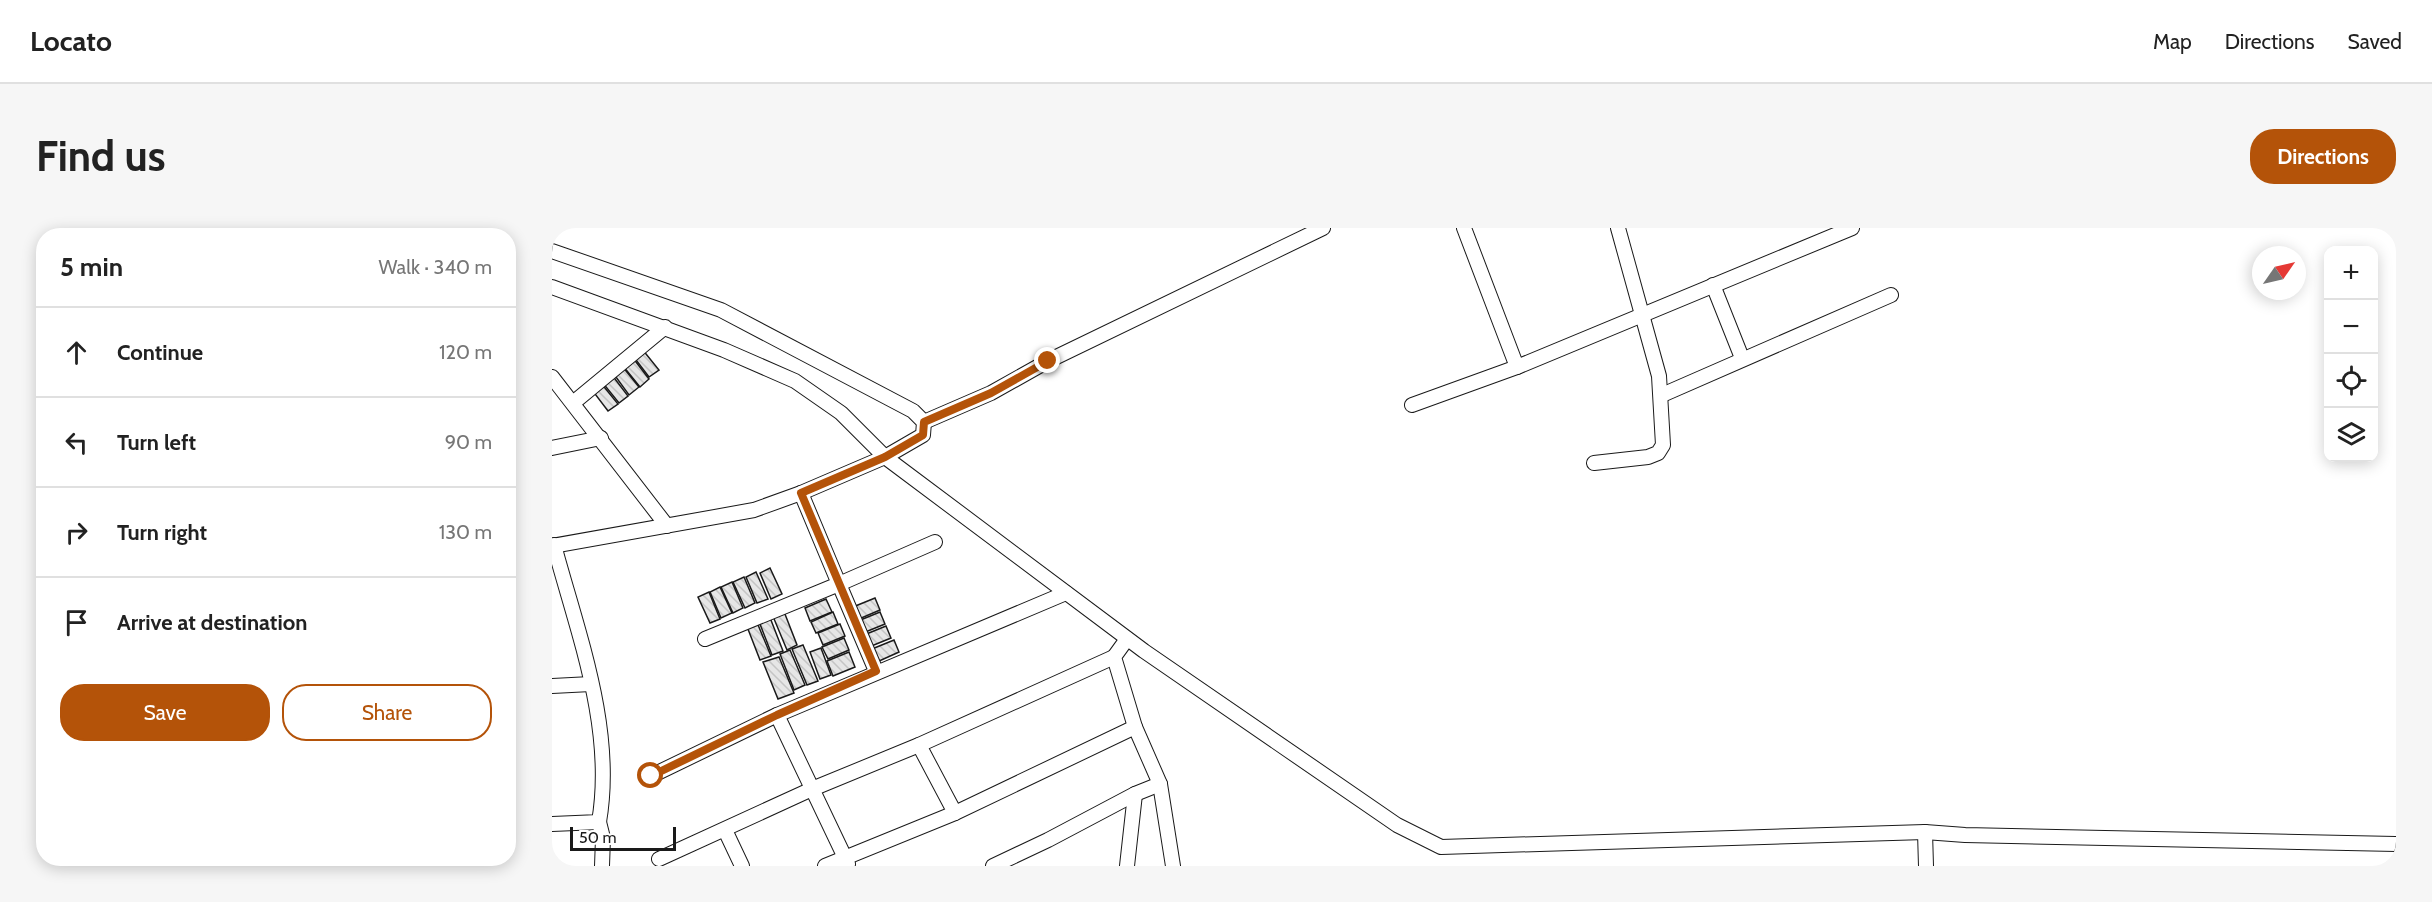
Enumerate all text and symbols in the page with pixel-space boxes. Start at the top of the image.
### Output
text: Locato [30,24,112,58]
text: Map [2153,29,2192,54]
text: Directions [2225,29,2314,54]
text: Saved [2347,29,2402,54]
button: Directions [2250,129,2396,184]
text: Find us [36,130,165,182]
north arrow [2252,246,2306,300]
map controls [2324,246,2378,462]
button: + [2324,246,2378,300]
text: 5 min [60,251,123,283]
text: Walk · 340 m [378,255,492,279]
button: − [2324,300,2378,354]
icon: ahead [60,336,93,369]
text: Continue [117,339,203,366]
text: 120 m [439,340,492,364]
route end [1034,347,1060,373]
button: locate [2324,354,2378,408]
button: layers [2324,408,2378,462]
icon: left [60,426,93,459]
text: Turn left [117,429,196,456]
text: 90 m [445,430,492,454]
icon: right [60,516,93,549]
text: Turn right [117,519,207,546]
text: 130 m [439,520,492,544]
icon: arrive [60,606,93,639]
text: Arrive at destination [117,609,307,636]
button: Save [60,684,270,741]
button: Share [282,684,492,741]
route start [637,762,663,788]
scale bar [570,824,676,852]
text: 50 m [579,828,616,847]

